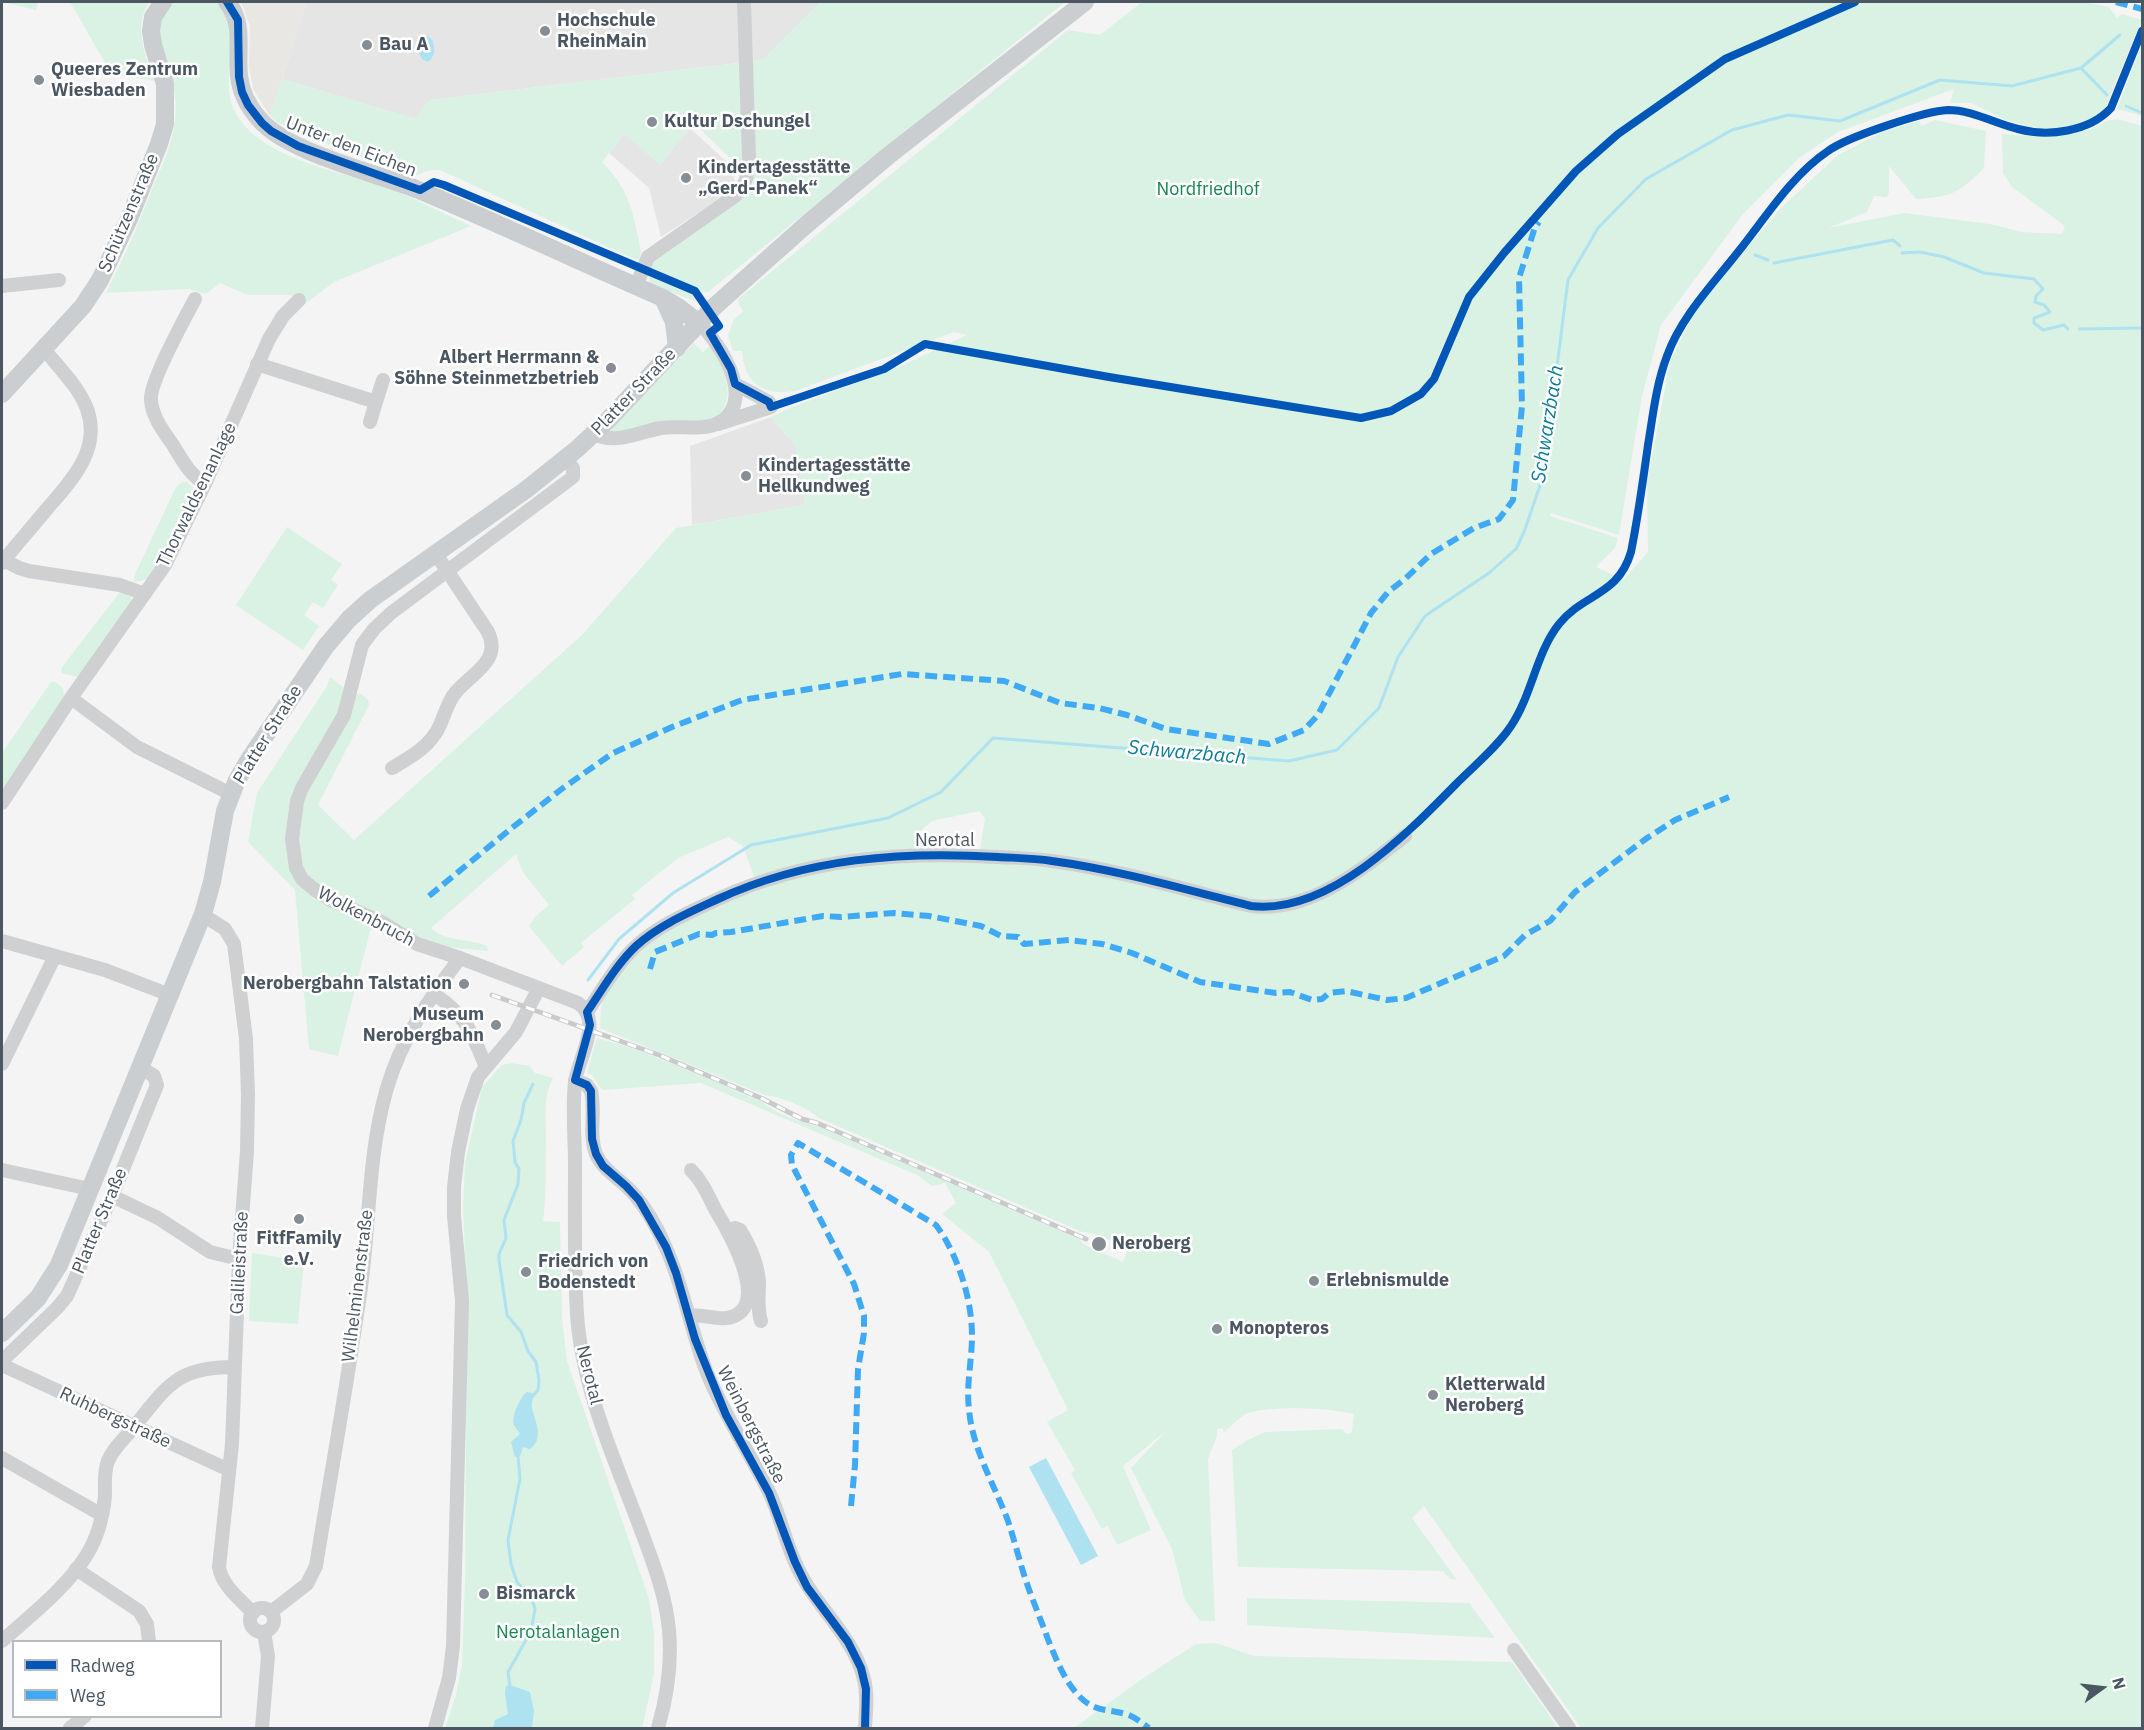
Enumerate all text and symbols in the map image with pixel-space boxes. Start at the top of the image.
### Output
place label: Hochschule RheinMain [557,10,656,52]
marker: Hochschule RheinMain [538,24,552,38]
place label: Bau A [379,34,429,56]
marker: Bau A [360,38,374,52]
place label: Queeres Zentrum Wiesbaden [51,59,198,101]
marker: Queeres Zentrum Wiesbaden [32,73,46,87]
place label: Kultur Dschungel [664,111,810,133]
street label: Unter den Eichen [282,112,420,182]
marker: Kultur Dschungel [645,115,659,129]
street label: Schützenstraße [94,150,164,276]
place label: Kindertagesstätte „Gerd-Panek“ [698,157,851,200]
marker: Kindertagesstätte „Gerd-Panek“ [679,171,693,185]
park label: Nordfriedhof [1156,179,1260,201]
street label: Platter Straße [587,344,681,440]
place label: Albert Herrmann & Söhne Steinmetzbetrieb [394,347,599,389]
marker: Albert Herrmann & Söhne Steinmetzbetrieb [604,361,618,375]
water label: Schwarzbach [1527,363,1569,485]
street label: Thorwaldsenanlage [153,419,241,571]
place label: Kindertagesstätte Hellkundweg [758,455,911,498]
marker: Kindertagesstätte Hellkundweg [739,469,753,483]
street label: Platter Straße [229,681,307,789]
water label: Schwarzbach [1127,736,1247,770]
street label: Nerotal [915,830,975,852]
street label: Wolkenbruch [314,882,418,952]
place label: Nerobergbahn Talstation [243,973,452,995]
marker: Nerobergbahn Talstation [457,977,471,991]
place label: Museum Nerobergbahn [363,1004,484,1046]
marker: Museum Nerobergbahn [489,1018,503,1032]
street label: Platter Straße [68,1165,132,1277]
street label: Wilhelminenstraße [338,1209,378,1363]
street label: Galileistraße [227,1211,253,1315]
marker: FitfFamily e.V. [292,1212,306,1226]
place label: FitfFamily e.V. [256,1228,342,1270]
place label: Neroberg [1112,1233,1190,1255]
marker: Neroberg [1090,1235,1108,1253]
place label: Friedrich von Bodenstedt [538,1251,649,1294]
marker: Friedrich von Bodenstedt [519,1265,533,1279]
place label: Erlebnismulde [1326,1270,1449,1292]
marker: Erlebnismulde [1307,1274,1321,1288]
place label: Monopteros [1229,1318,1329,1340]
marker: Monopteros [1210,1322,1224,1336]
street label: Nerotal [571,1343,607,1407]
street label: Weinbergstraße [712,1363,790,1487]
place label: Kletterwald Neroberg [1445,1374,1546,1416]
street label: Ruhbergstraße [56,1383,174,1453]
marker: Kletterwald Neroberg [1426,1388,1440,1402]
place label: Bismarck [496,1583,575,1605]
marker: Bismarck [477,1587,491,1601]
park label: Nerotalanlagen [496,1622,620,1644]
legend [12,1640,222,1718]
text: Radweg [70,1654,135,1677]
north arrow [2072,1658,2132,1718]
text: N [2108,1675,2131,1692]
text: Weg [70,1684,105,1707]

